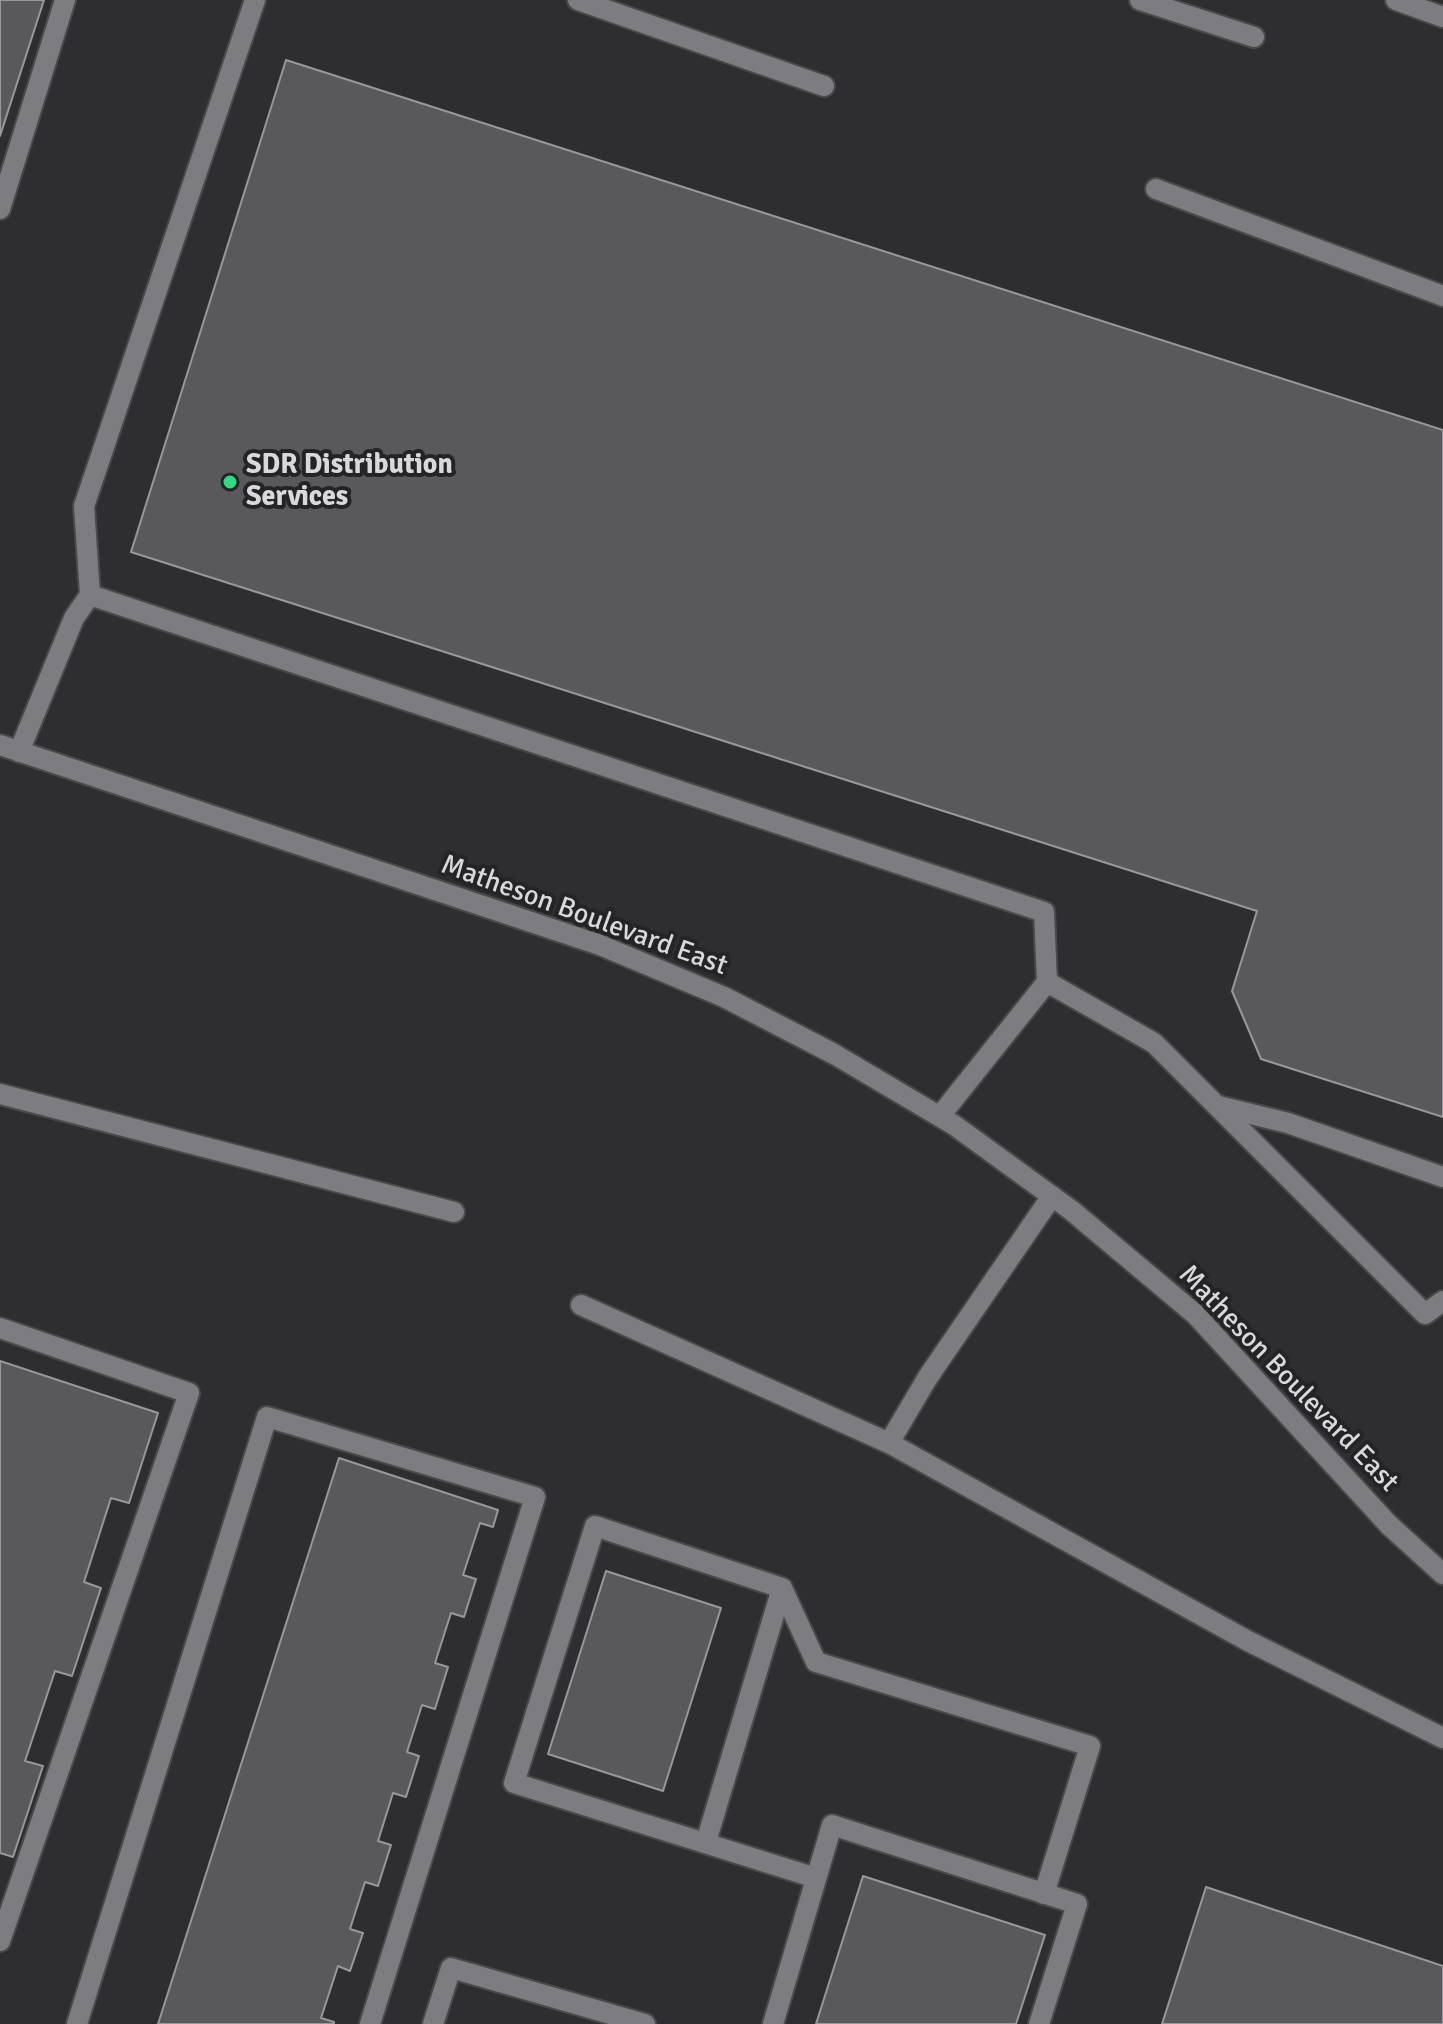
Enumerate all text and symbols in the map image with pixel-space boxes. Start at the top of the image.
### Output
place label: SDR Distribution Services [246,449,453,515]
marker: SDR Distribution Services [221,473,239,491]
street label: Matheson Boulevard East [436,849,732,983]
street label: Matheson Boulevard East [1171,1259,1405,1499]

